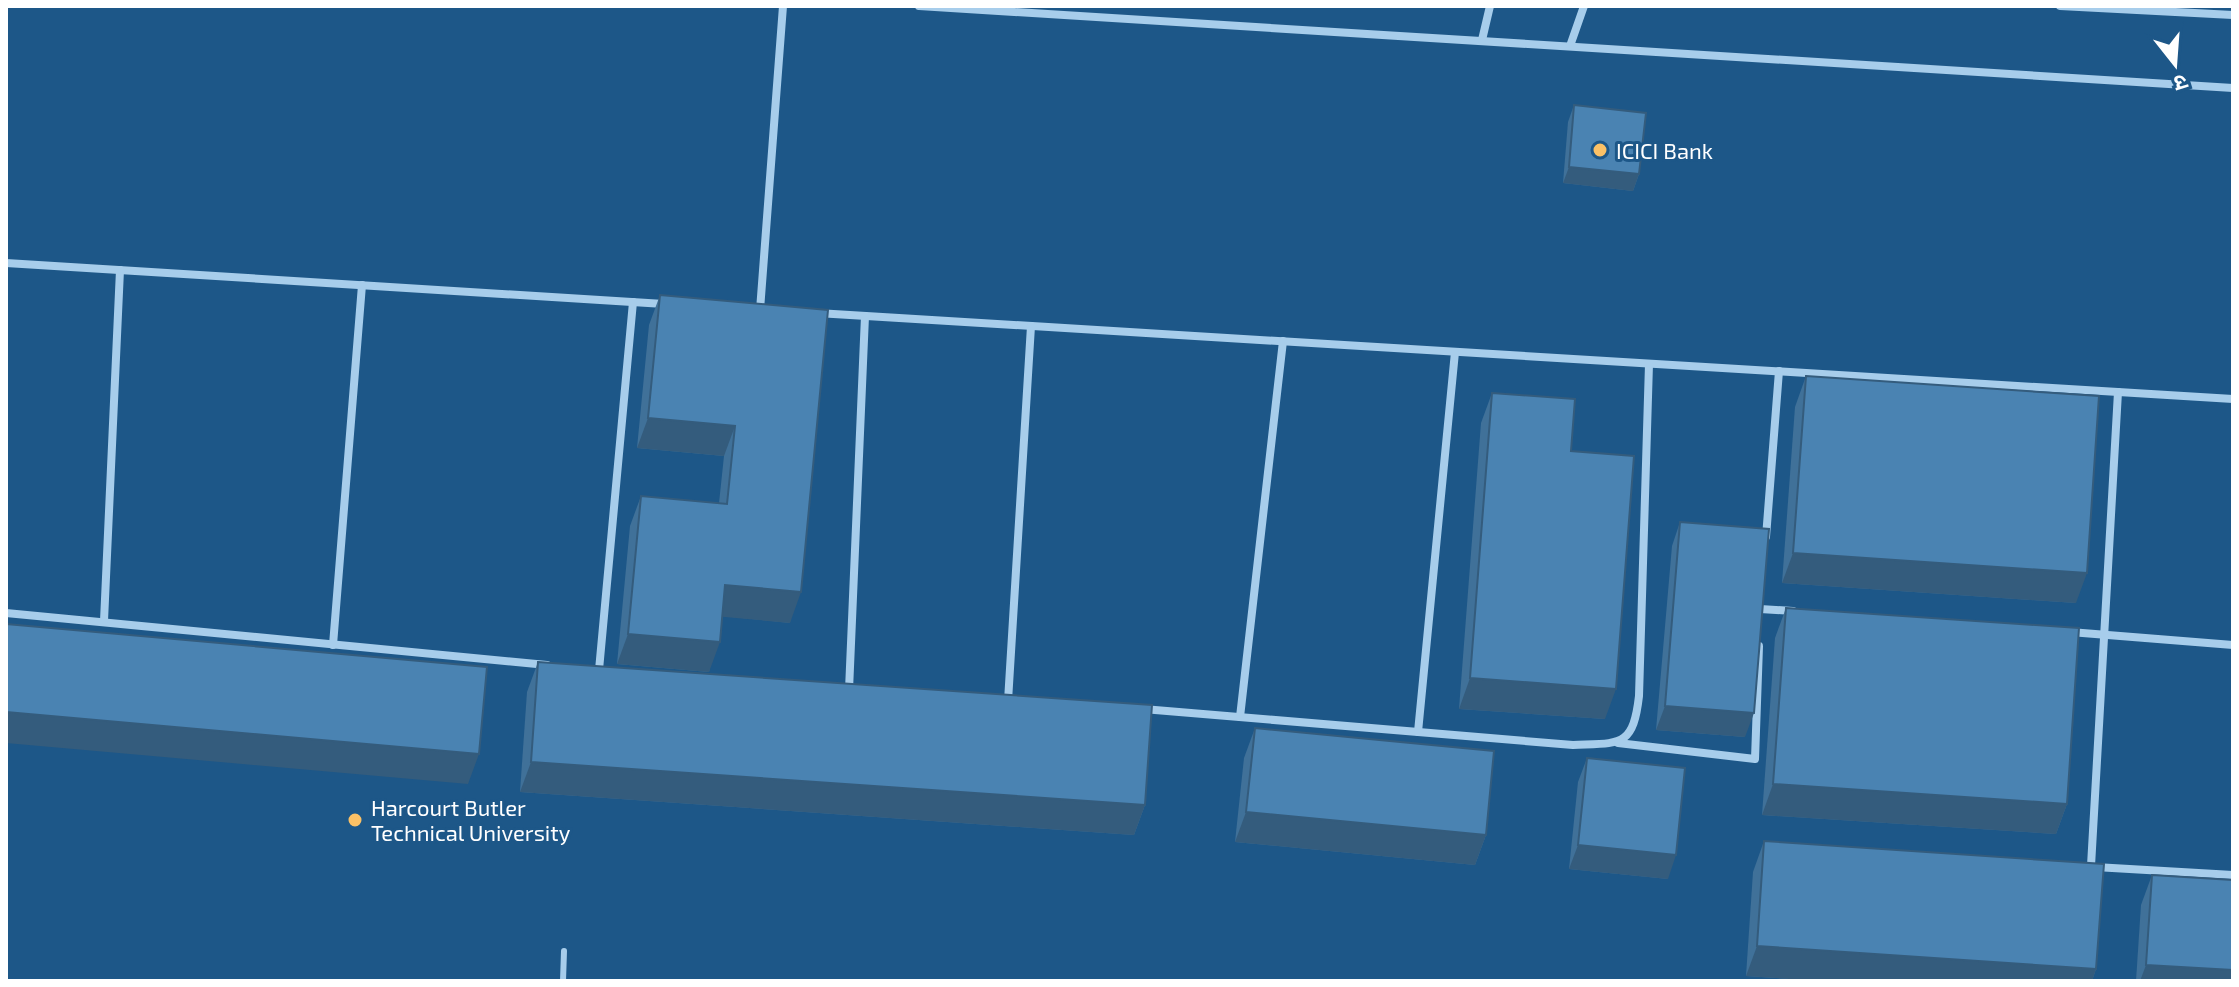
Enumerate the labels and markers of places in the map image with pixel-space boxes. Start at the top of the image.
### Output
place label: ICICI Bank [1616,137,1713,163]
marker: ICICI Bank [1591,141,1609,159]
place label: Harcourt Butler Technical University [371,794,571,845]
marker: Harcourt Butler Technical University [346,811,364,829]

